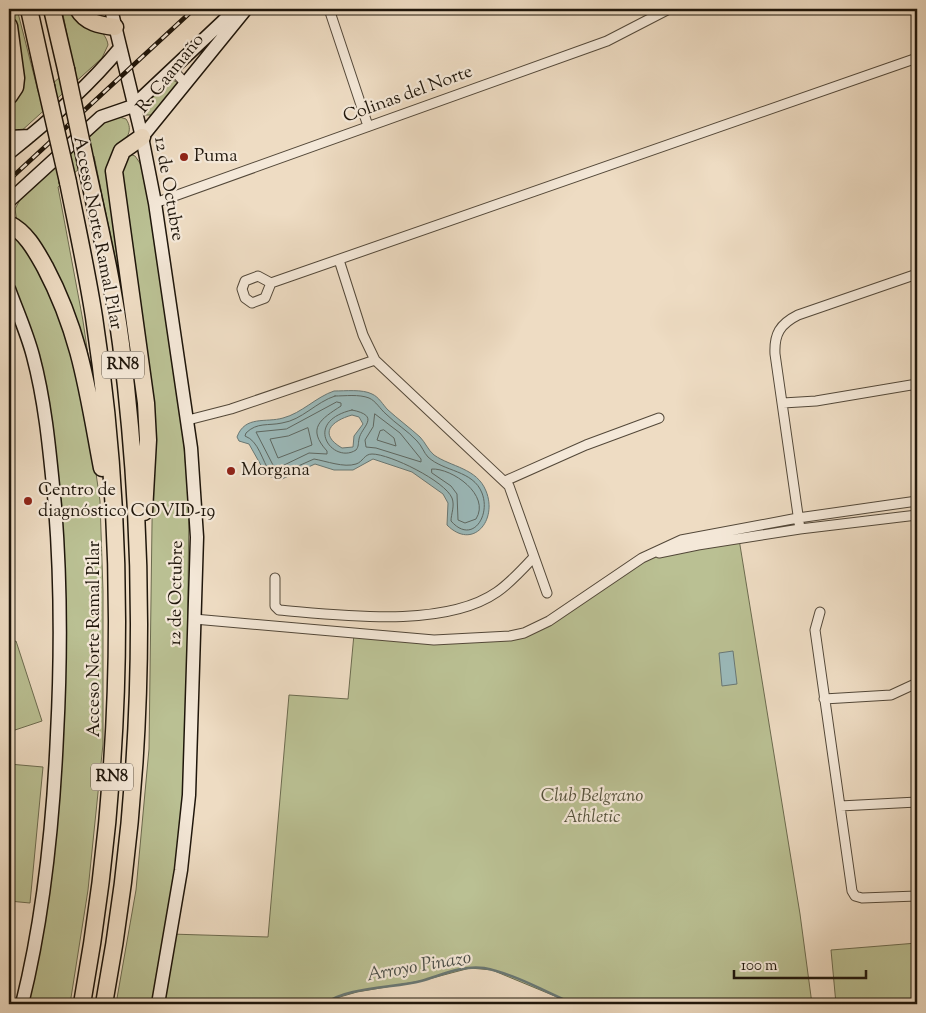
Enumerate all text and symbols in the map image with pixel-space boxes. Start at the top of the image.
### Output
street label: R. Caamaño [131,29,211,119]
street label: Colinas del Norte [340,60,476,130]
street label: Acceso Norte Ramal Pilar [66,134,129,332]
street label: 12 de Octubre [146,135,190,243]
place label: Puma [194,144,237,170]
marker: Puma [178,151,190,163]
road number: RN8 [102,352,144,378]
place label: Morgana [241,458,310,484]
marker: Morgana [225,465,237,477]
place label: Centro de diagnóstico COVID-19 [38,478,215,525]
marker: Centro de diagnóstico COVID-19 [22,495,34,507]
street label: 12 de Octubre [163,540,191,646]
street label: Acceso Norte Ramal Pilar [82,541,108,737]
road number: RN8 [91,764,133,790]
park label: Club Belgrano Athletic [541,784,643,831]
water label: Arroyo Pinazo [365,945,473,989]
scale bar [734,948,866,980]
text: 100 m [741,956,778,977]

